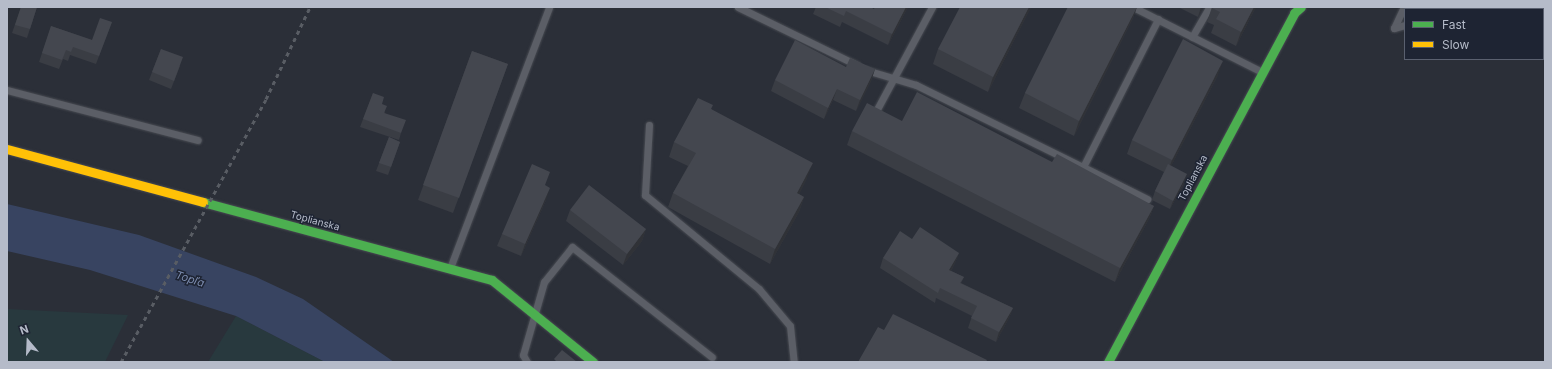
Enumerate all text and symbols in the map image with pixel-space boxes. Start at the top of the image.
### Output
legend [1404,8,1544,60]
text: Fast [1442,17,1466,32]
text: Slow [1442,37,1469,52]
street label: Toplianska [1176,153,1210,203]
street label: Toplianska [289,209,341,233]
water label: Topľa [174,268,206,290]
north arrow [8,321,48,361]
text: N [18,322,30,338]

